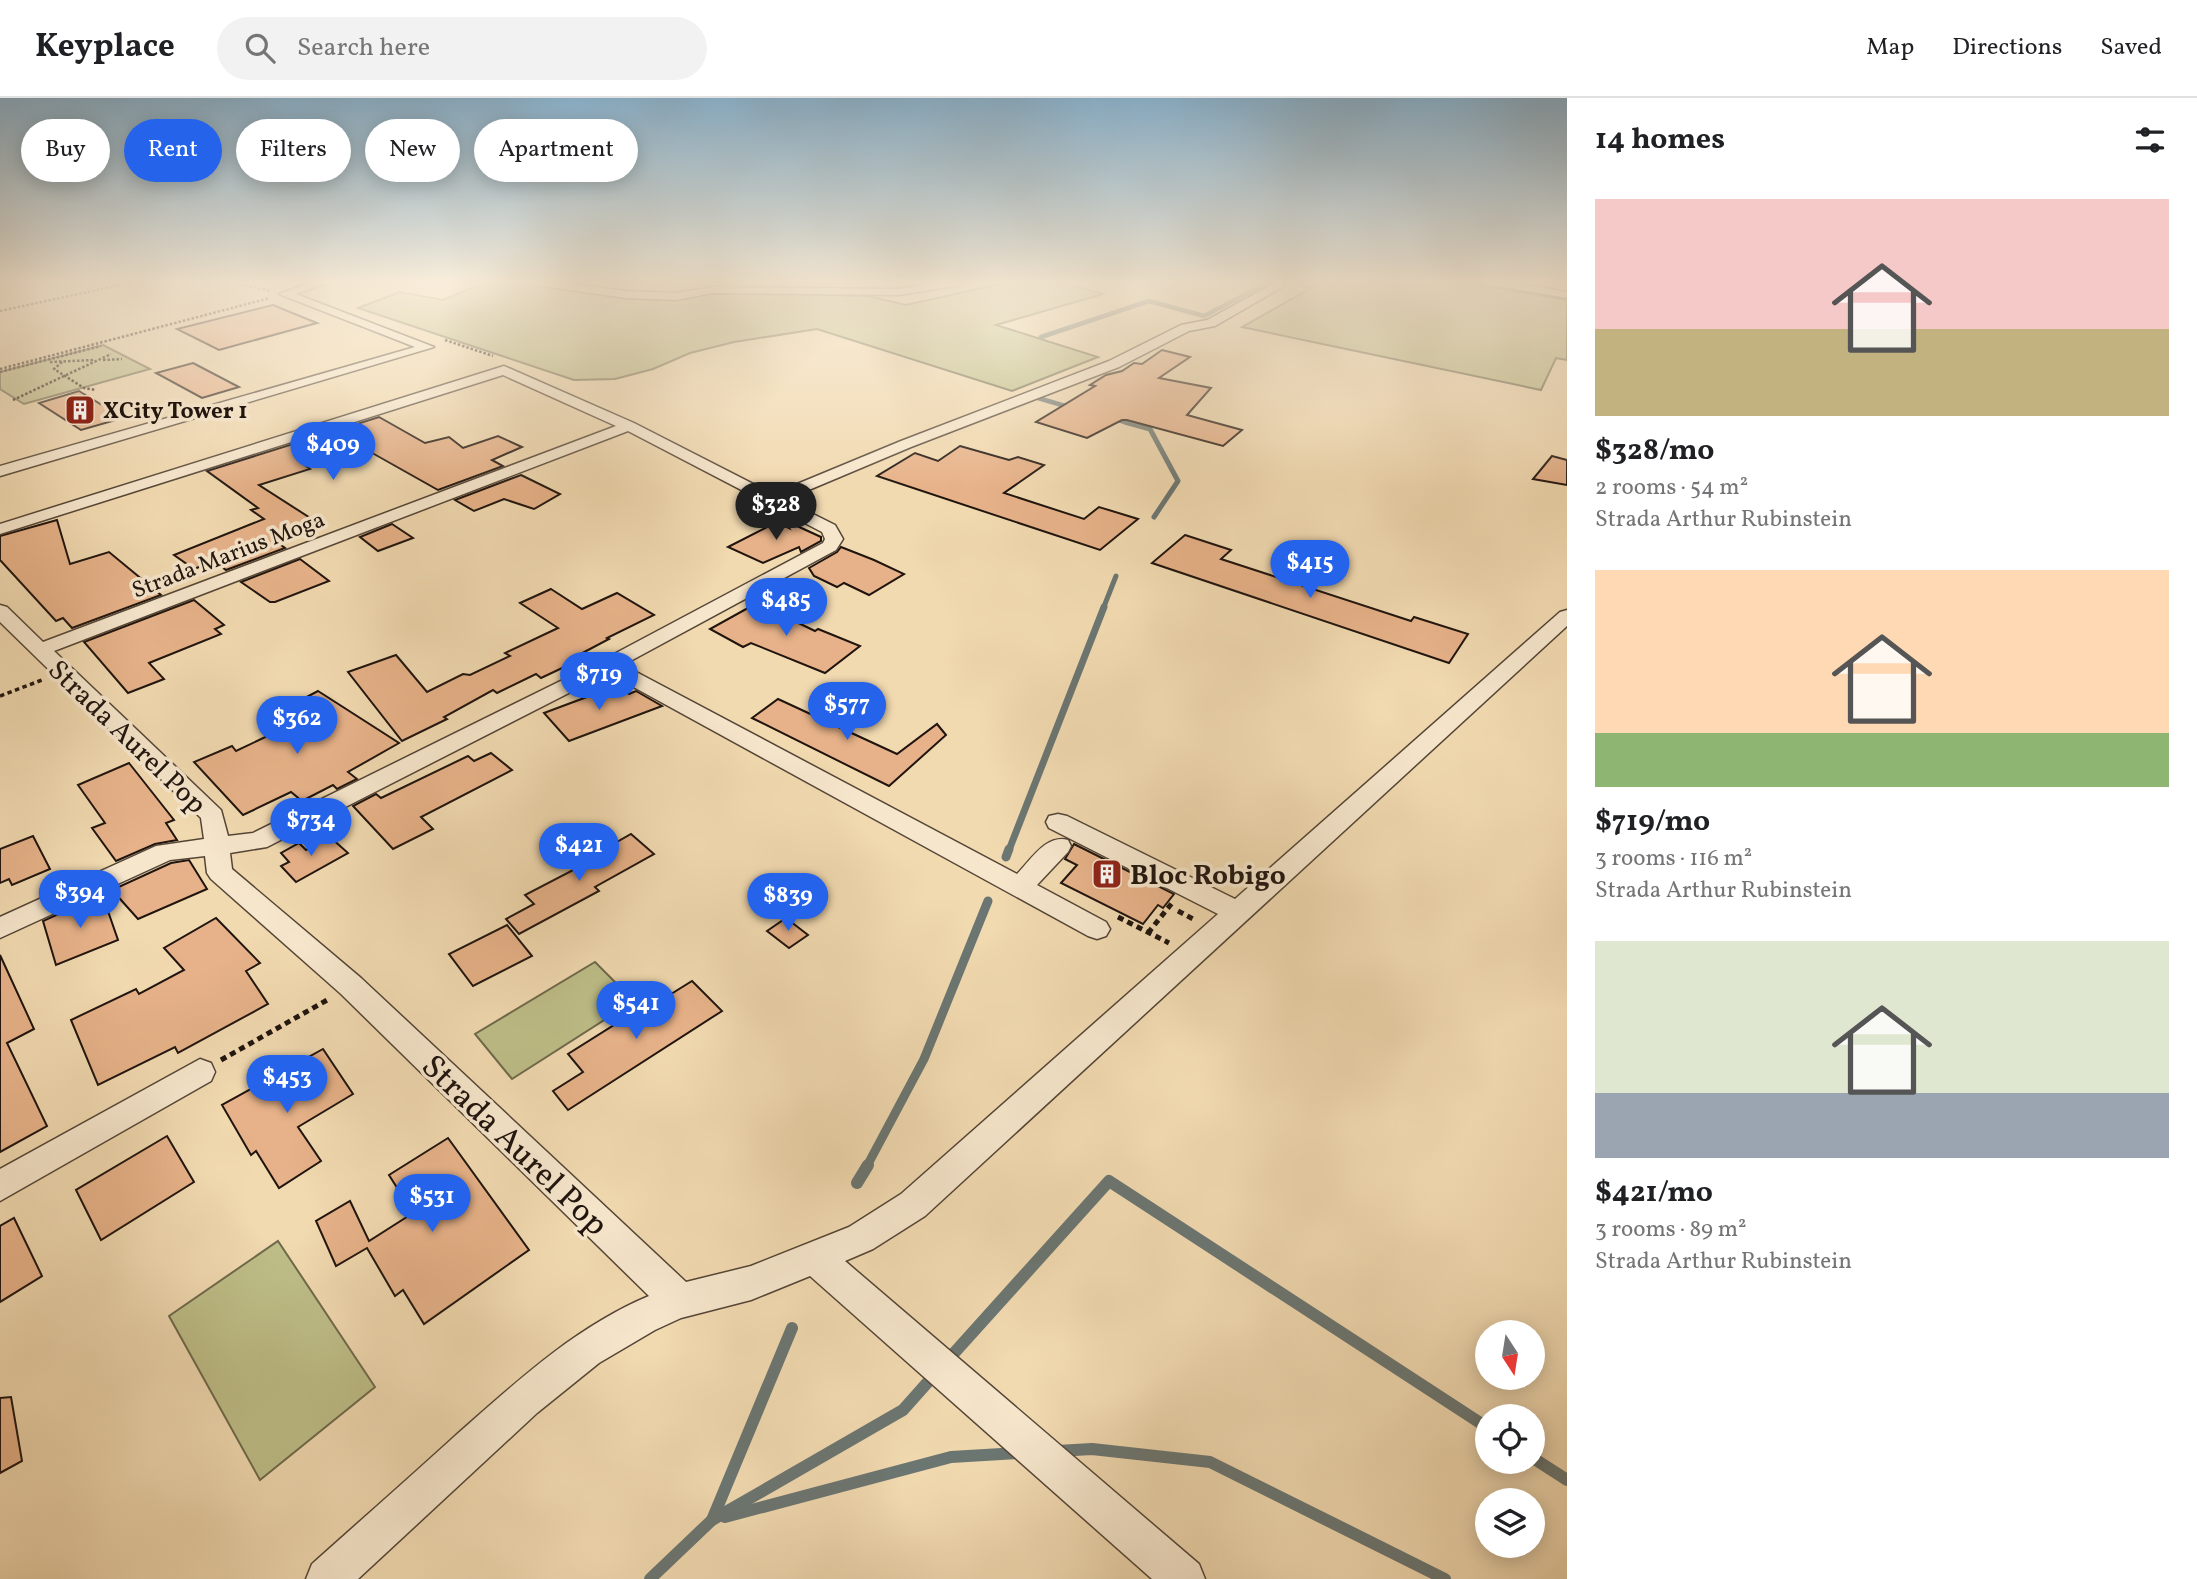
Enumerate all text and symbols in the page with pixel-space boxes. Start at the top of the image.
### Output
search box [217,17,707,80]
text: Keyplace [35,25,175,71]
icon: search [241,29,279,67]
text: Search here [297,30,430,66]
text: Map [1866,31,1914,65]
text: Directions [1952,31,2062,65]
text: Saved [2100,31,2162,65]
chip: Buy [21,119,110,182]
chip: Rent [124,119,222,182]
chip: Filters [236,119,351,182]
chip: New [365,119,460,182]
chip: Apartment [474,119,638,182]
text: 14 homes [1595,119,1725,161]
icon: filters [2131,121,2169,159]
icon: home [1819,245,1945,371]
building icon: XCity Tower 1 [63,393,97,427]
place label: XCity Tower 1 [103,396,247,428]
pin: $409 [292,422,374,482]
text: $409 [306,429,360,461]
text: $328/mo [1595,430,1714,472]
text: 2 rooms · 54 m² [1595,472,1748,504]
pin: $328 [735,482,817,542]
text: $328 [751,489,801,521]
street label: Strada Marius Moga [128,504,330,607]
text: Strada Arthur Rubinstein [1595,504,1852,536]
pin: $415 [1269,540,1351,600]
text: $415 [1286,547,1334,579]
pin: $485 [745,578,827,638]
text: $485 [761,585,811,617]
icon: home [1819,616,1945,742]
street label: Strada Aurel Pop [38,652,214,824]
pin: $719 [558,652,640,712]
text: $719 [576,659,622,691]
pin: $577 [806,682,888,742]
text: $577 [824,689,870,721]
pin: $362 [256,696,338,756]
text: $362 [272,703,322,735]
pin: $734 [270,798,352,858]
text: $719/mo [1595,801,1710,843]
text: $734 [286,805,336,837]
pin: $421 [538,824,620,883]
text: $421 [555,830,603,862]
text: 3 rooms · 116 m² [1595,843,1752,875]
building icon: Bloc Robigo [1090,857,1124,891]
place label: Bloc Robigo [1130,857,1286,896]
pin: $394 [39,870,121,930]
pin: $839 [747,874,829,933]
text: Strada Arthur Rubinstein [1595,875,1852,907]
text: $394 [55,877,105,909]
text: $839 [763,880,813,912]
pin: $541 [595,982,677,1041]
icon: home [1819,987,1945,1113]
text: $541 [612,988,660,1020]
street label: Strada Aurel Pop [410,1046,617,1248]
pin: $453 [246,1056,328,1115]
text: $453 [262,1062,312,1094]
text: $421/mo [1595,1172,1713,1214]
pin: $531 [391,1174,473,1234]
text: $531 [410,1181,454,1213]
text: 3 rooms · 89 m² [1595,1214,1747,1246]
text: Strada Arthur Rubinstein [1595,1246,1852,1278]
north arrow [1475,1320,1545,1390]
map controls [1475,1320,1545,1558]
button: locate [1475,1404,1545,1474]
button: layers [1475,1488,1545,1558]

